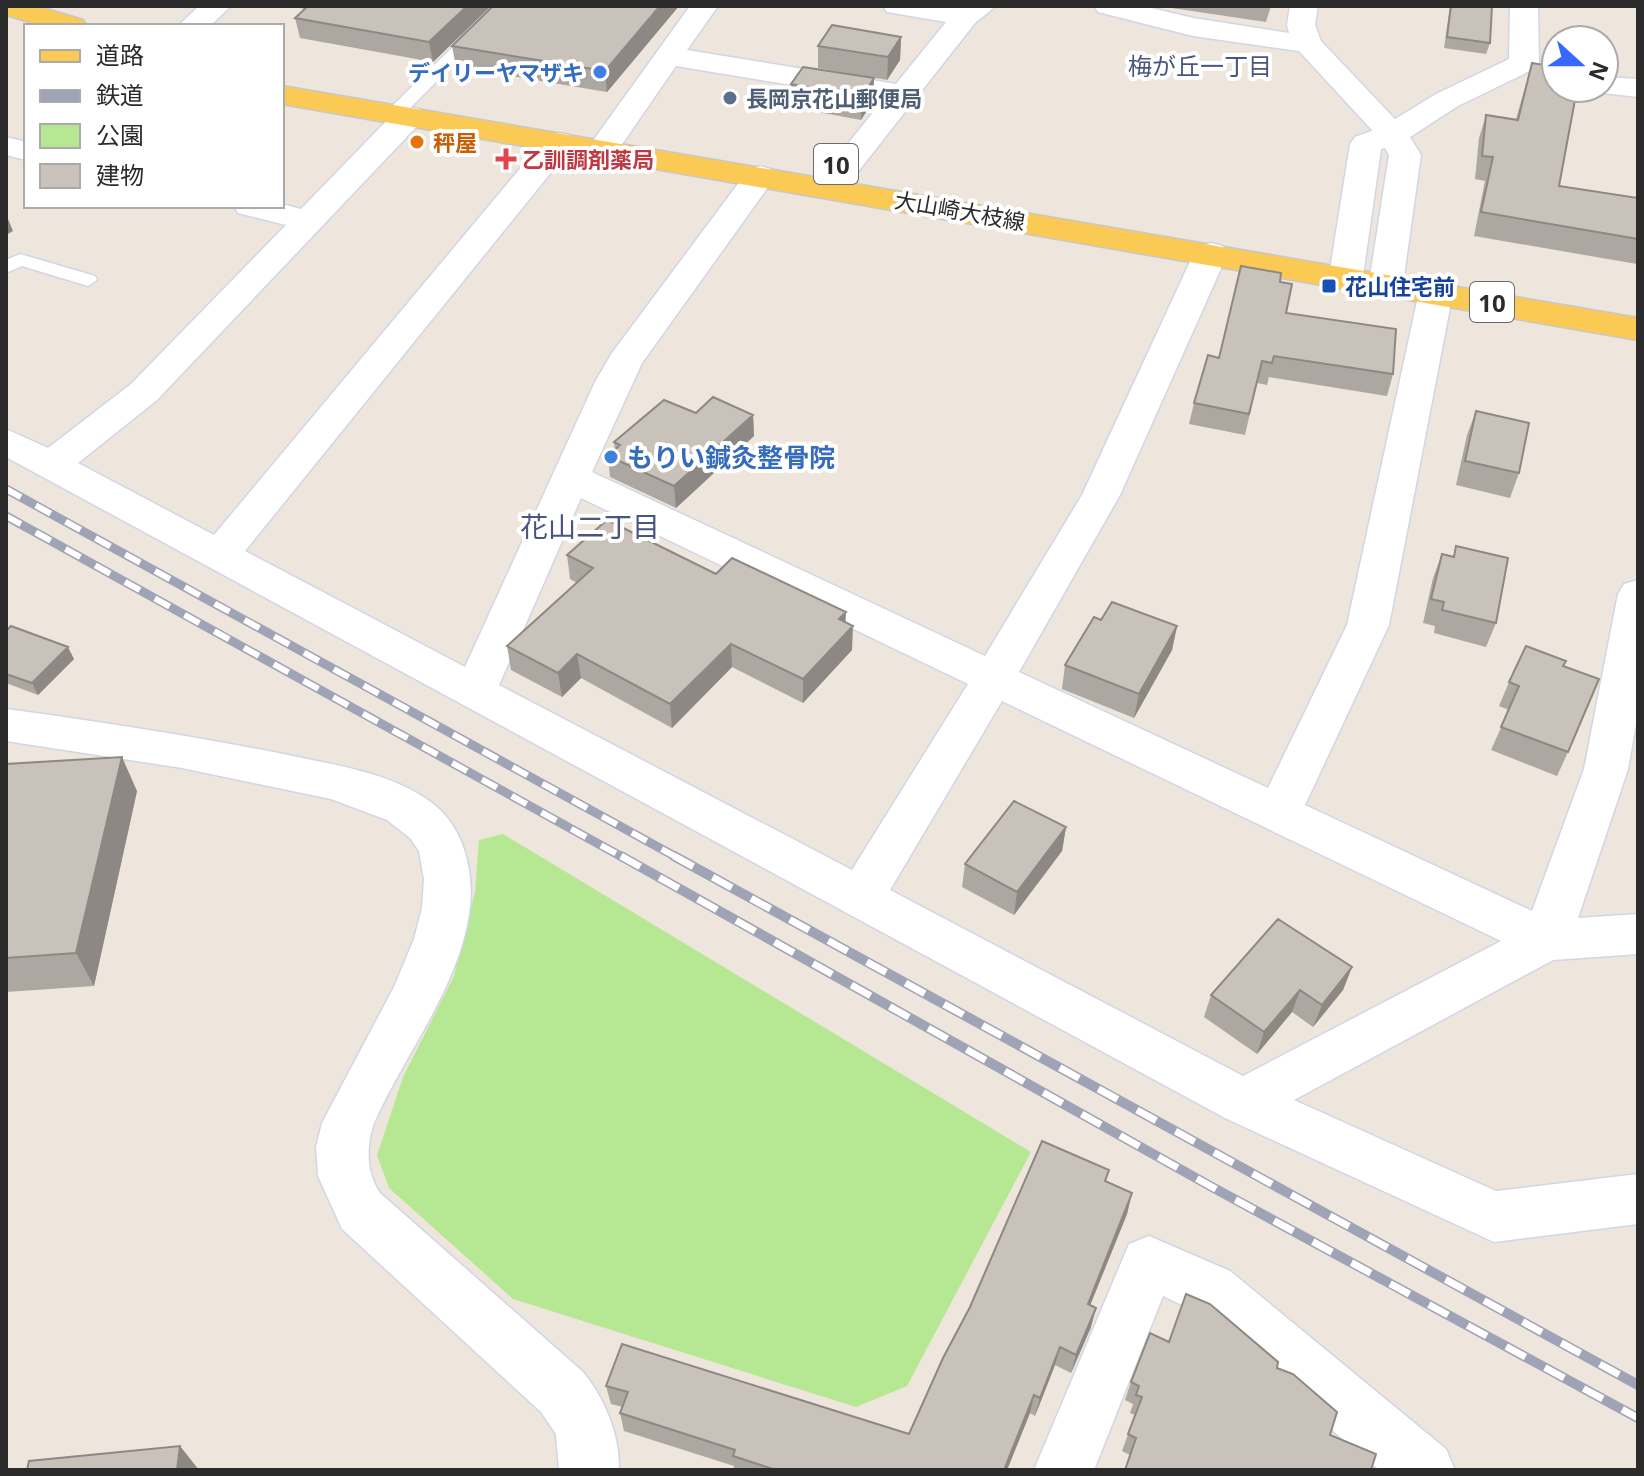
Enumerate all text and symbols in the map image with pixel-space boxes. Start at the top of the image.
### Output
legend [24,24,284,208]
north arrow [1540,24,1620,104]
text: 道路 [96,38,144,71]
district label: 梅が丘一丁目 [1128,49,1272,82]
place label: デイリーヤマザキ [408,57,584,87]
text: N [1582,58,1617,85]
marker: デイリーヤマザキ [591,63,609,81]
text: 鉄道 [96,78,144,111]
place label: 長岡京花山郵便局 [746,83,922,113]
marker: 長岡京花山郵便局 [721,89,739,107]
text: 公園 [96,118,144,151]
place label: 秤屋 [433,127,477,157]
marker: 秤屋 [408,133,426,151]
place label: 乙訓調剤薬局 [522,144,654,174]
road number: 10 [814,144,858,184]
marker: 乙訓調剤薬局 [497,150,515,168]
text: 建物 [96,158,144,191]
street label: 大山崎大枝線 [892,184,1028,236]
place label: 花山住宅前 [1345,271,1455,301]
marker: 花山住宅前 [1320,277,1338,295]
road number: 10 [1470,282,1514,322]
place label: もりい鍼灸整骨院 [627,439,835,475]
marker: もりい鍼灸整骨院 [602,448,620,466]
district label: 花山二丁目 [520,507,660,545]

